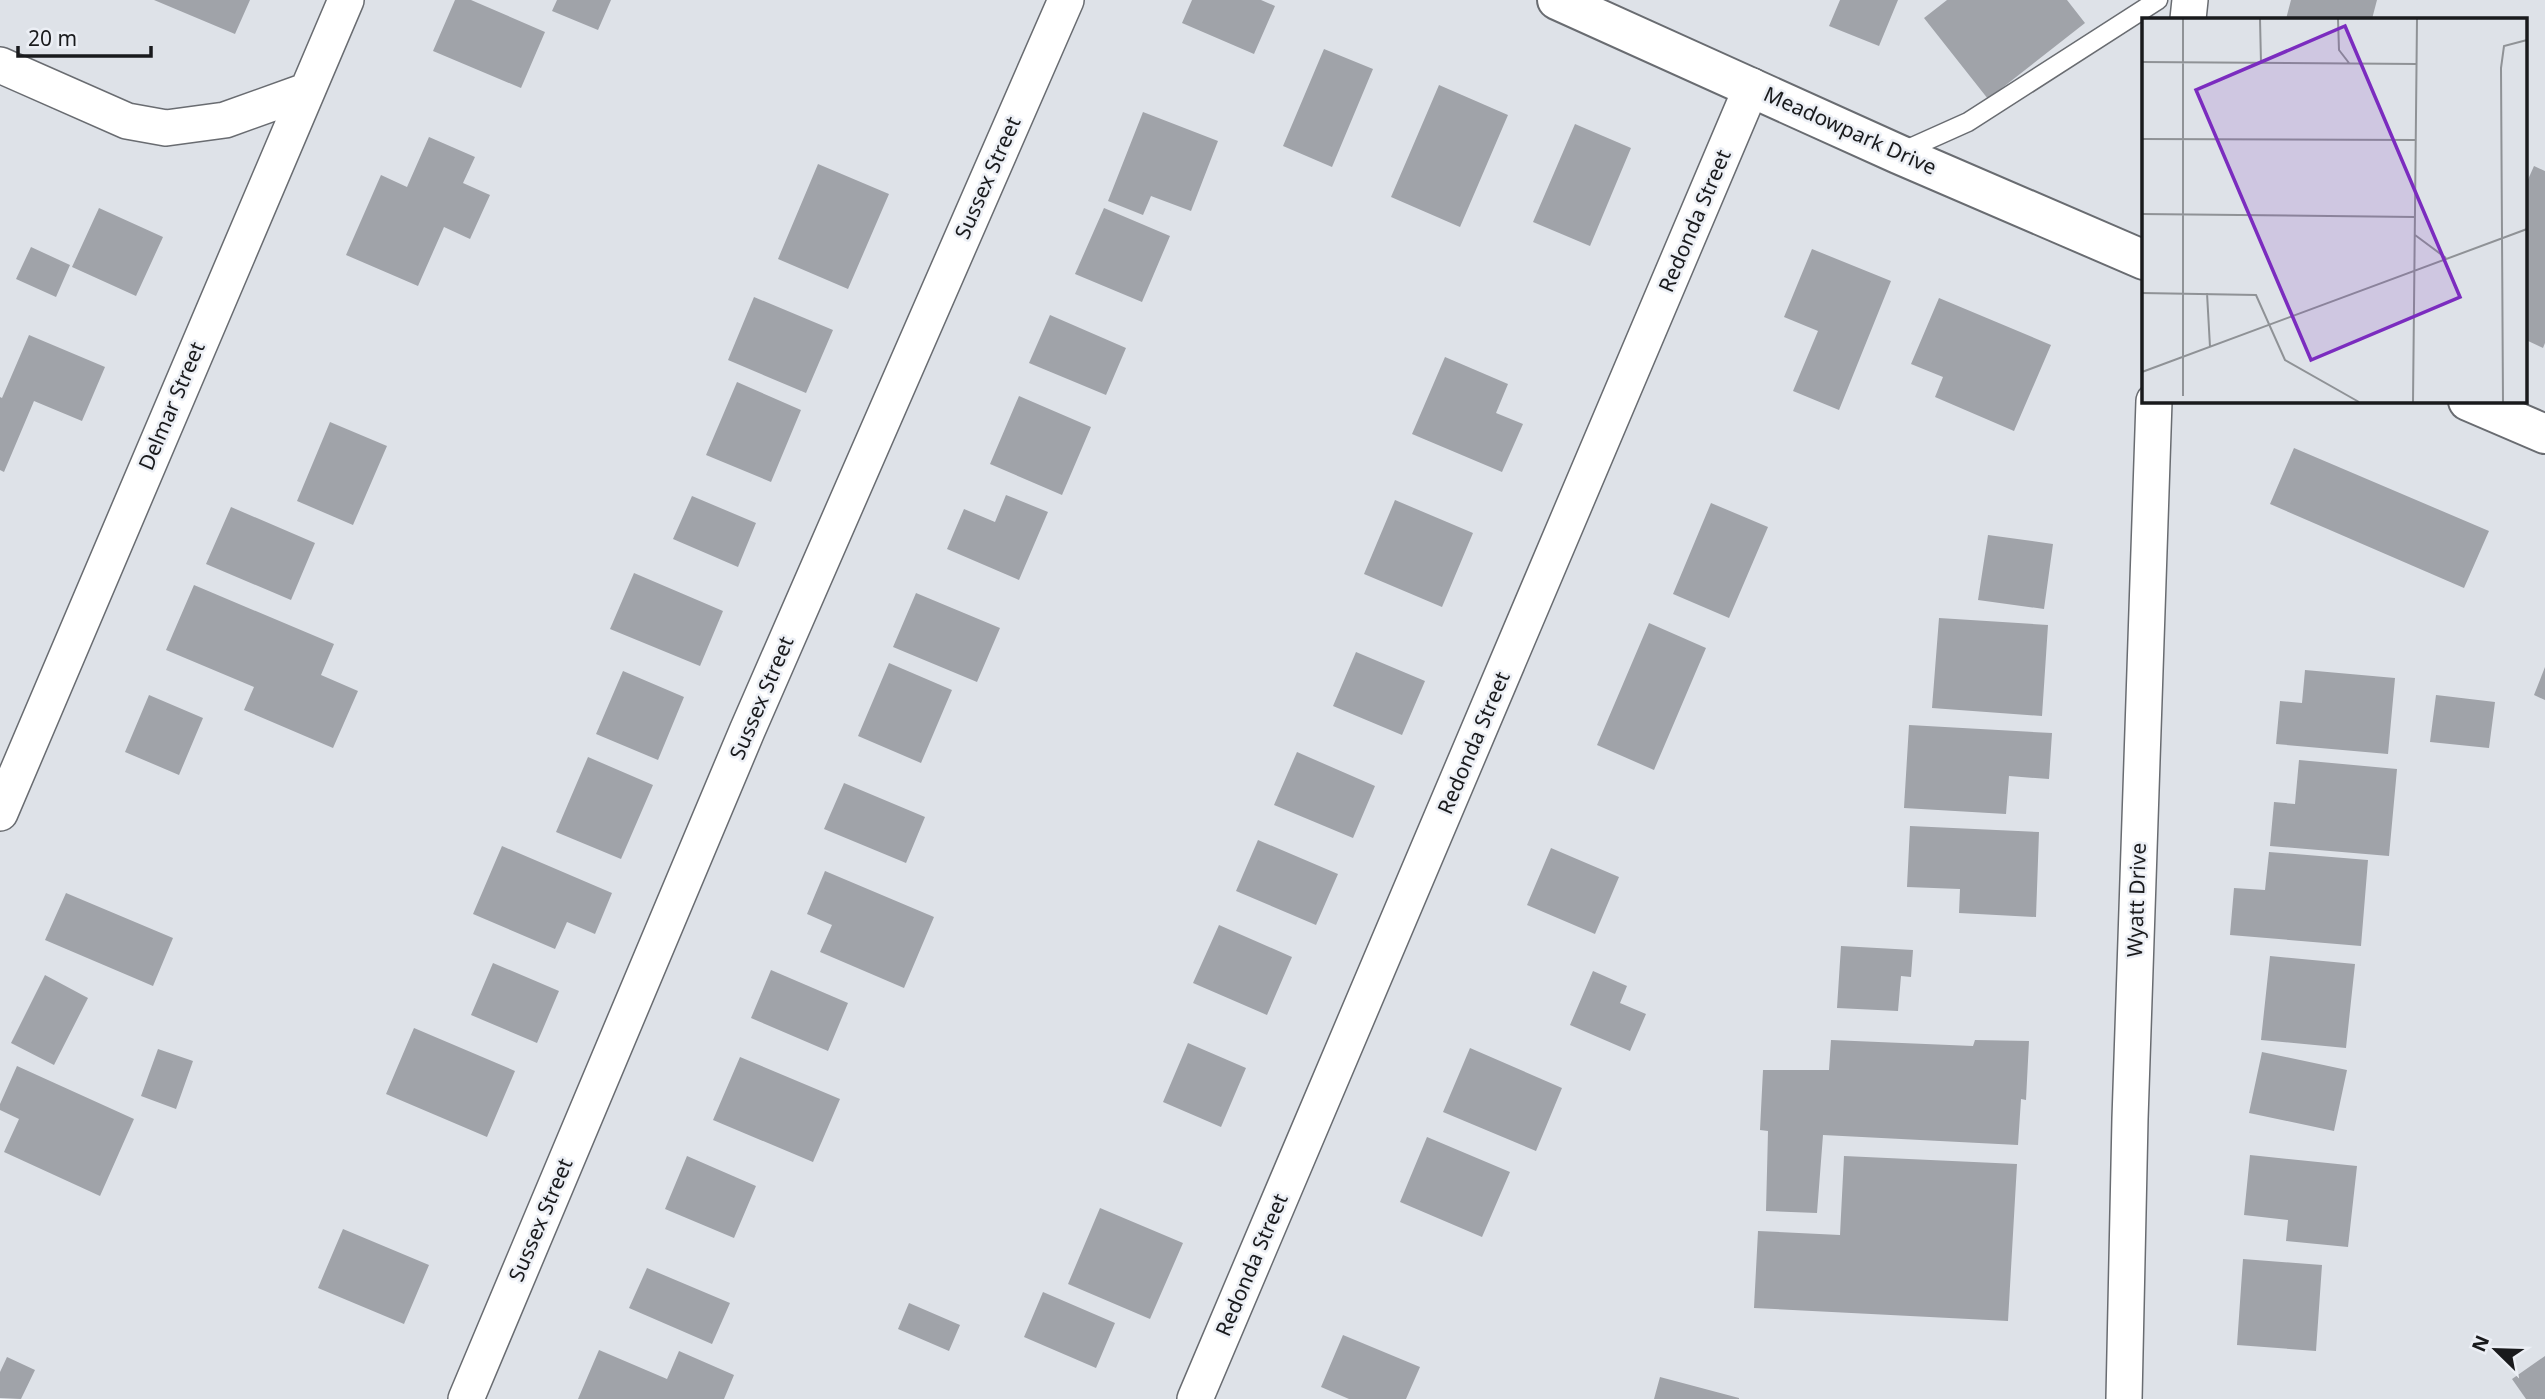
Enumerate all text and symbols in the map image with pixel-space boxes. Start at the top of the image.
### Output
scale bar [18,14,150,58]
inset map [2142,18,2528,402]
text: 20 m [28,24,77,52]
street label: Meadowpark Drive [1760,79,1941,181]
street label: Sussex Street [948,112,1027,243]
street label: Redonda Street [1651,145,1737,296]
street label: Delmar Street [131,337,211,474]
street label: Sussex Street [723,631,800,763]
street label: Redonda Street [1430,667,1516,818]
street label: Wyatt Drive [2120,842,2152,958]
street label: Sussex Street [502,1153,579,1285]
street label: Redonda Street [1208,1189,1294,1340]
north arrow [2461,1315,2531,1385]
text: N [2465,1331,2495,1356]

